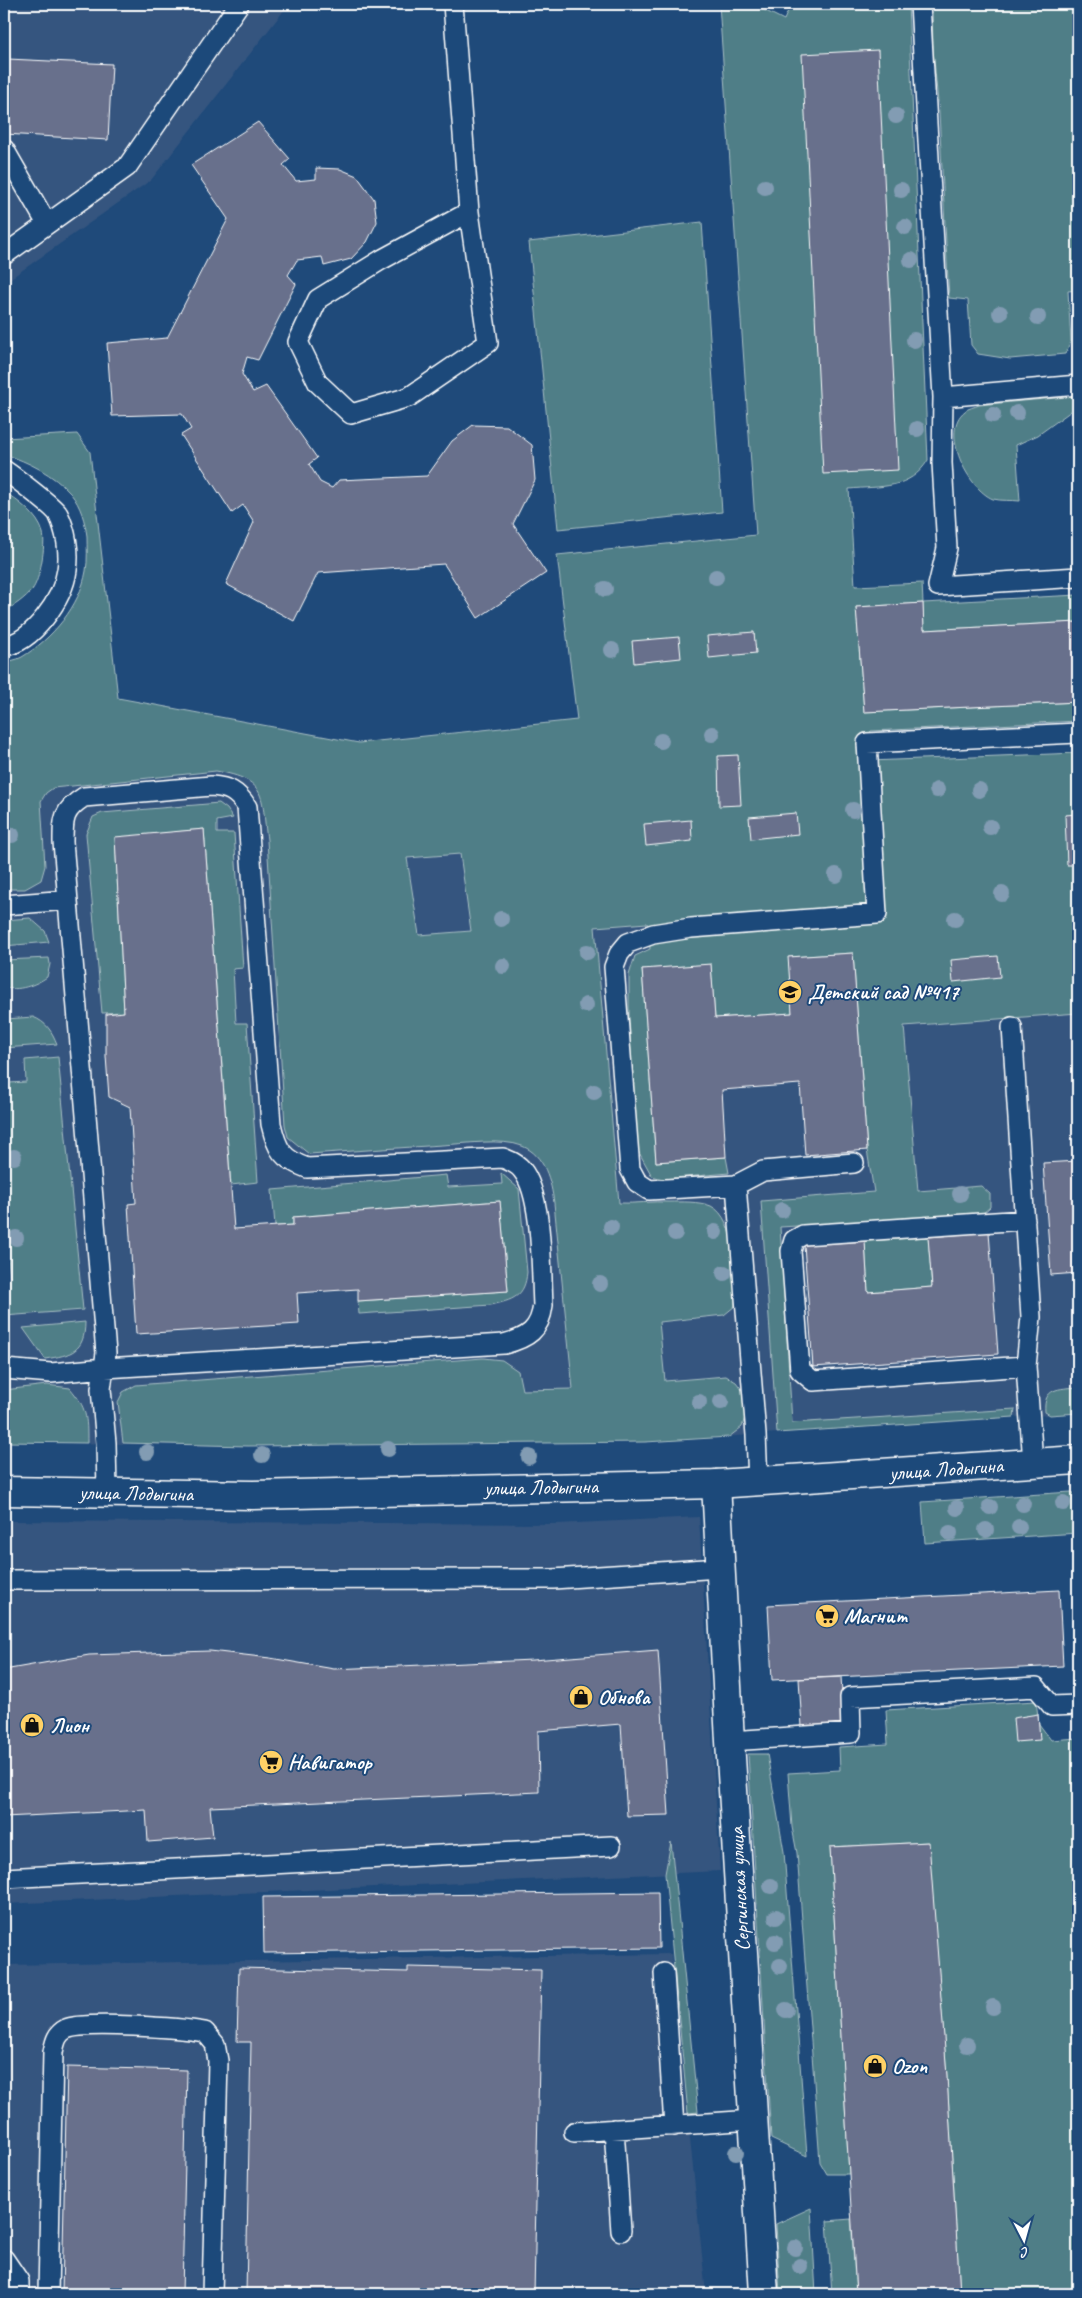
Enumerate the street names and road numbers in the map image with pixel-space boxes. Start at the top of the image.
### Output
street label: улица Лодыгина [886,1452,1005,1486]
street label: улица Лодыгина [482,1473,600,1501]
street label: улица Лодыгина [77,1479,195,1507]
street label: Сергинская улица [723,1824,755,1952]

